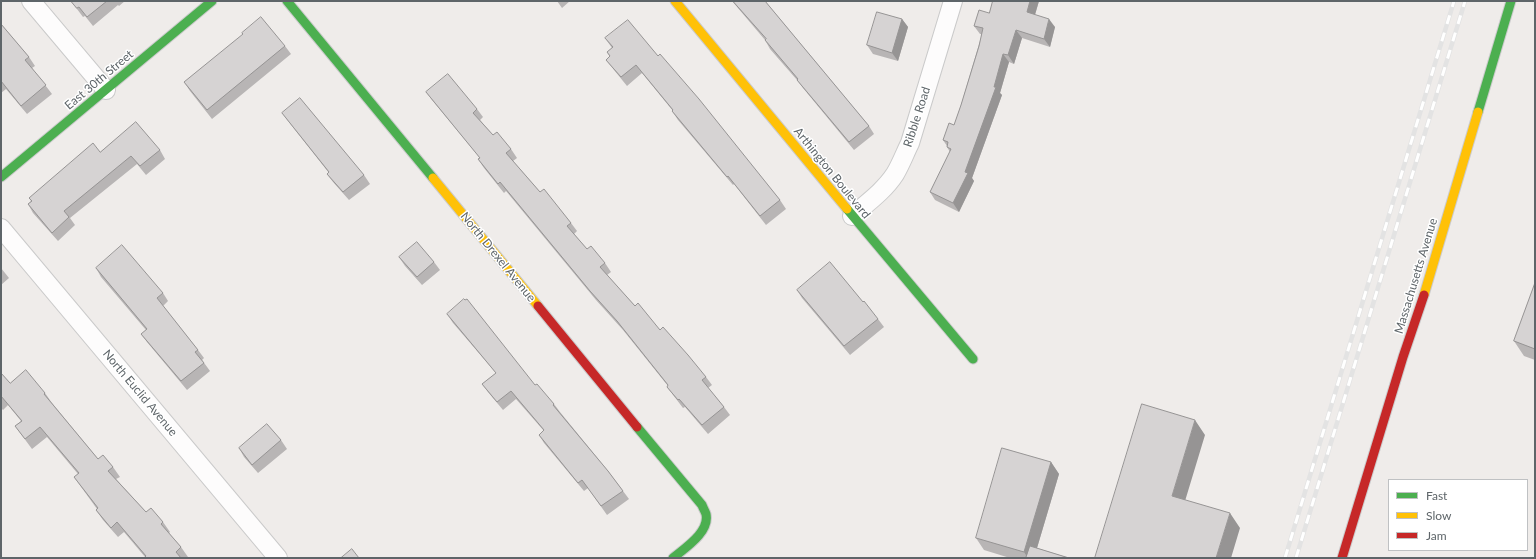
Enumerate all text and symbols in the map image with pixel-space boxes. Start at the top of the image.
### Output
street label: East 30th Street [62,47,136,113]
street label: Ribble Road [900,85,934,149]
street label: Arthington Boulevard [791,124,873,222]
street label: North Drexel Avenue [457,209,539,305]
street label: Massachusetts Avenue [1392,216,1440,336]
street label: North Euclid Avenue [100,347,180,439]
legend [1388,479,1528,551]
text: Fast [1426,488,1447,503]
text: Slow [1426,508,1451,523]
text: Jam [1426,528,1447,543]

